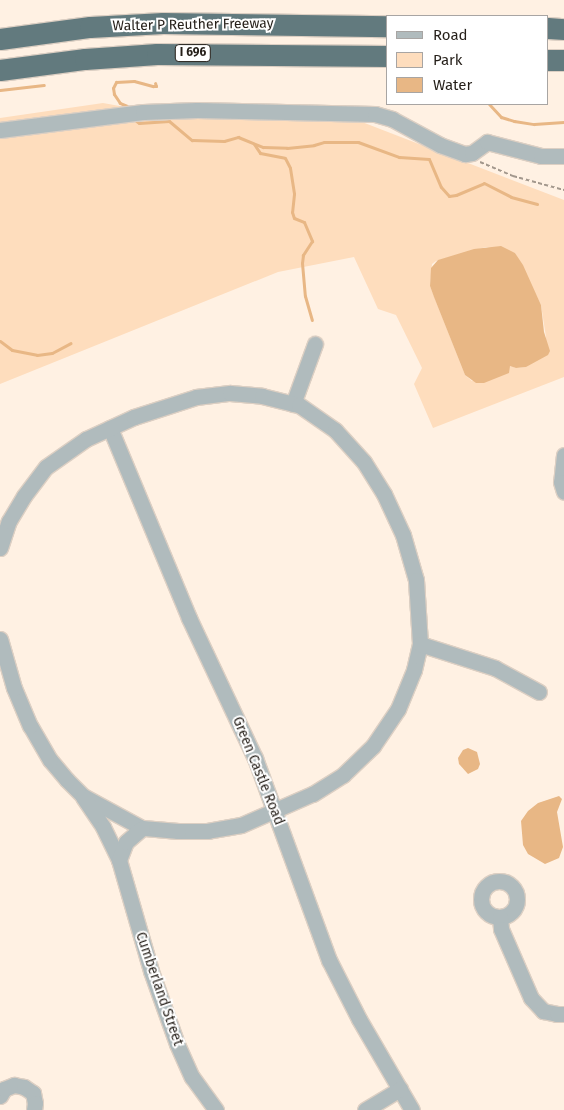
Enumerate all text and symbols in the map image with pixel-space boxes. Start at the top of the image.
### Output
street label: Walter P Reuther Freeway [112,15,274,35]
legend [386,15,549,105]
text: Road [433,26,468,44]
road number: I 696 [174,44,212,62]
text: Park [433,51,463,69]
text: Water [433,76,472,94]
street label: Green Castle Road [229,714,287,828]
street label: Cumberland Street [132,930,186,1048]

